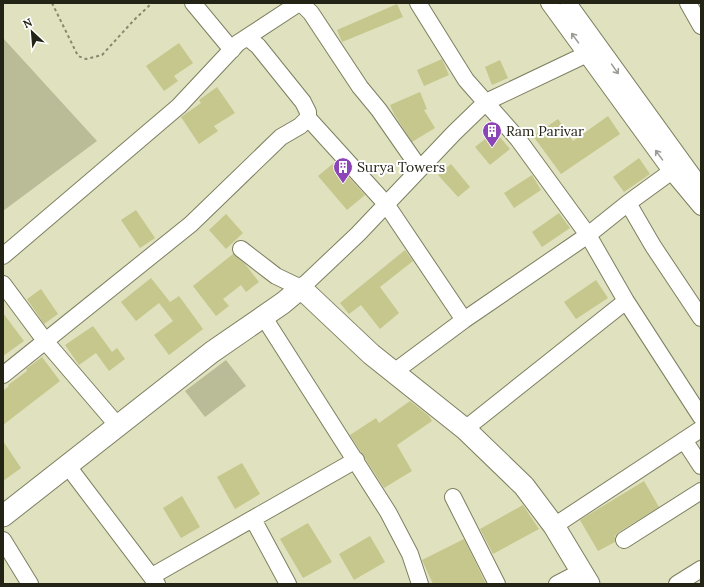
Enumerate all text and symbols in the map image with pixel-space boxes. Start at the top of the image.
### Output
north arrow [12,12,52,52]
text: N [21,15,35,31]
one-way arrow [571,33,579,44]
one-way arrow [611,63,619,74]
building icon: Ram Parivar [481,120,503,148]
place label: Ram Parivar [506,122,584,140]
one-way arrow [655,150,664,161]
building icon: Surya Towers [332,156,354,184]
place label: Surya Towers [357,158,445,176]

